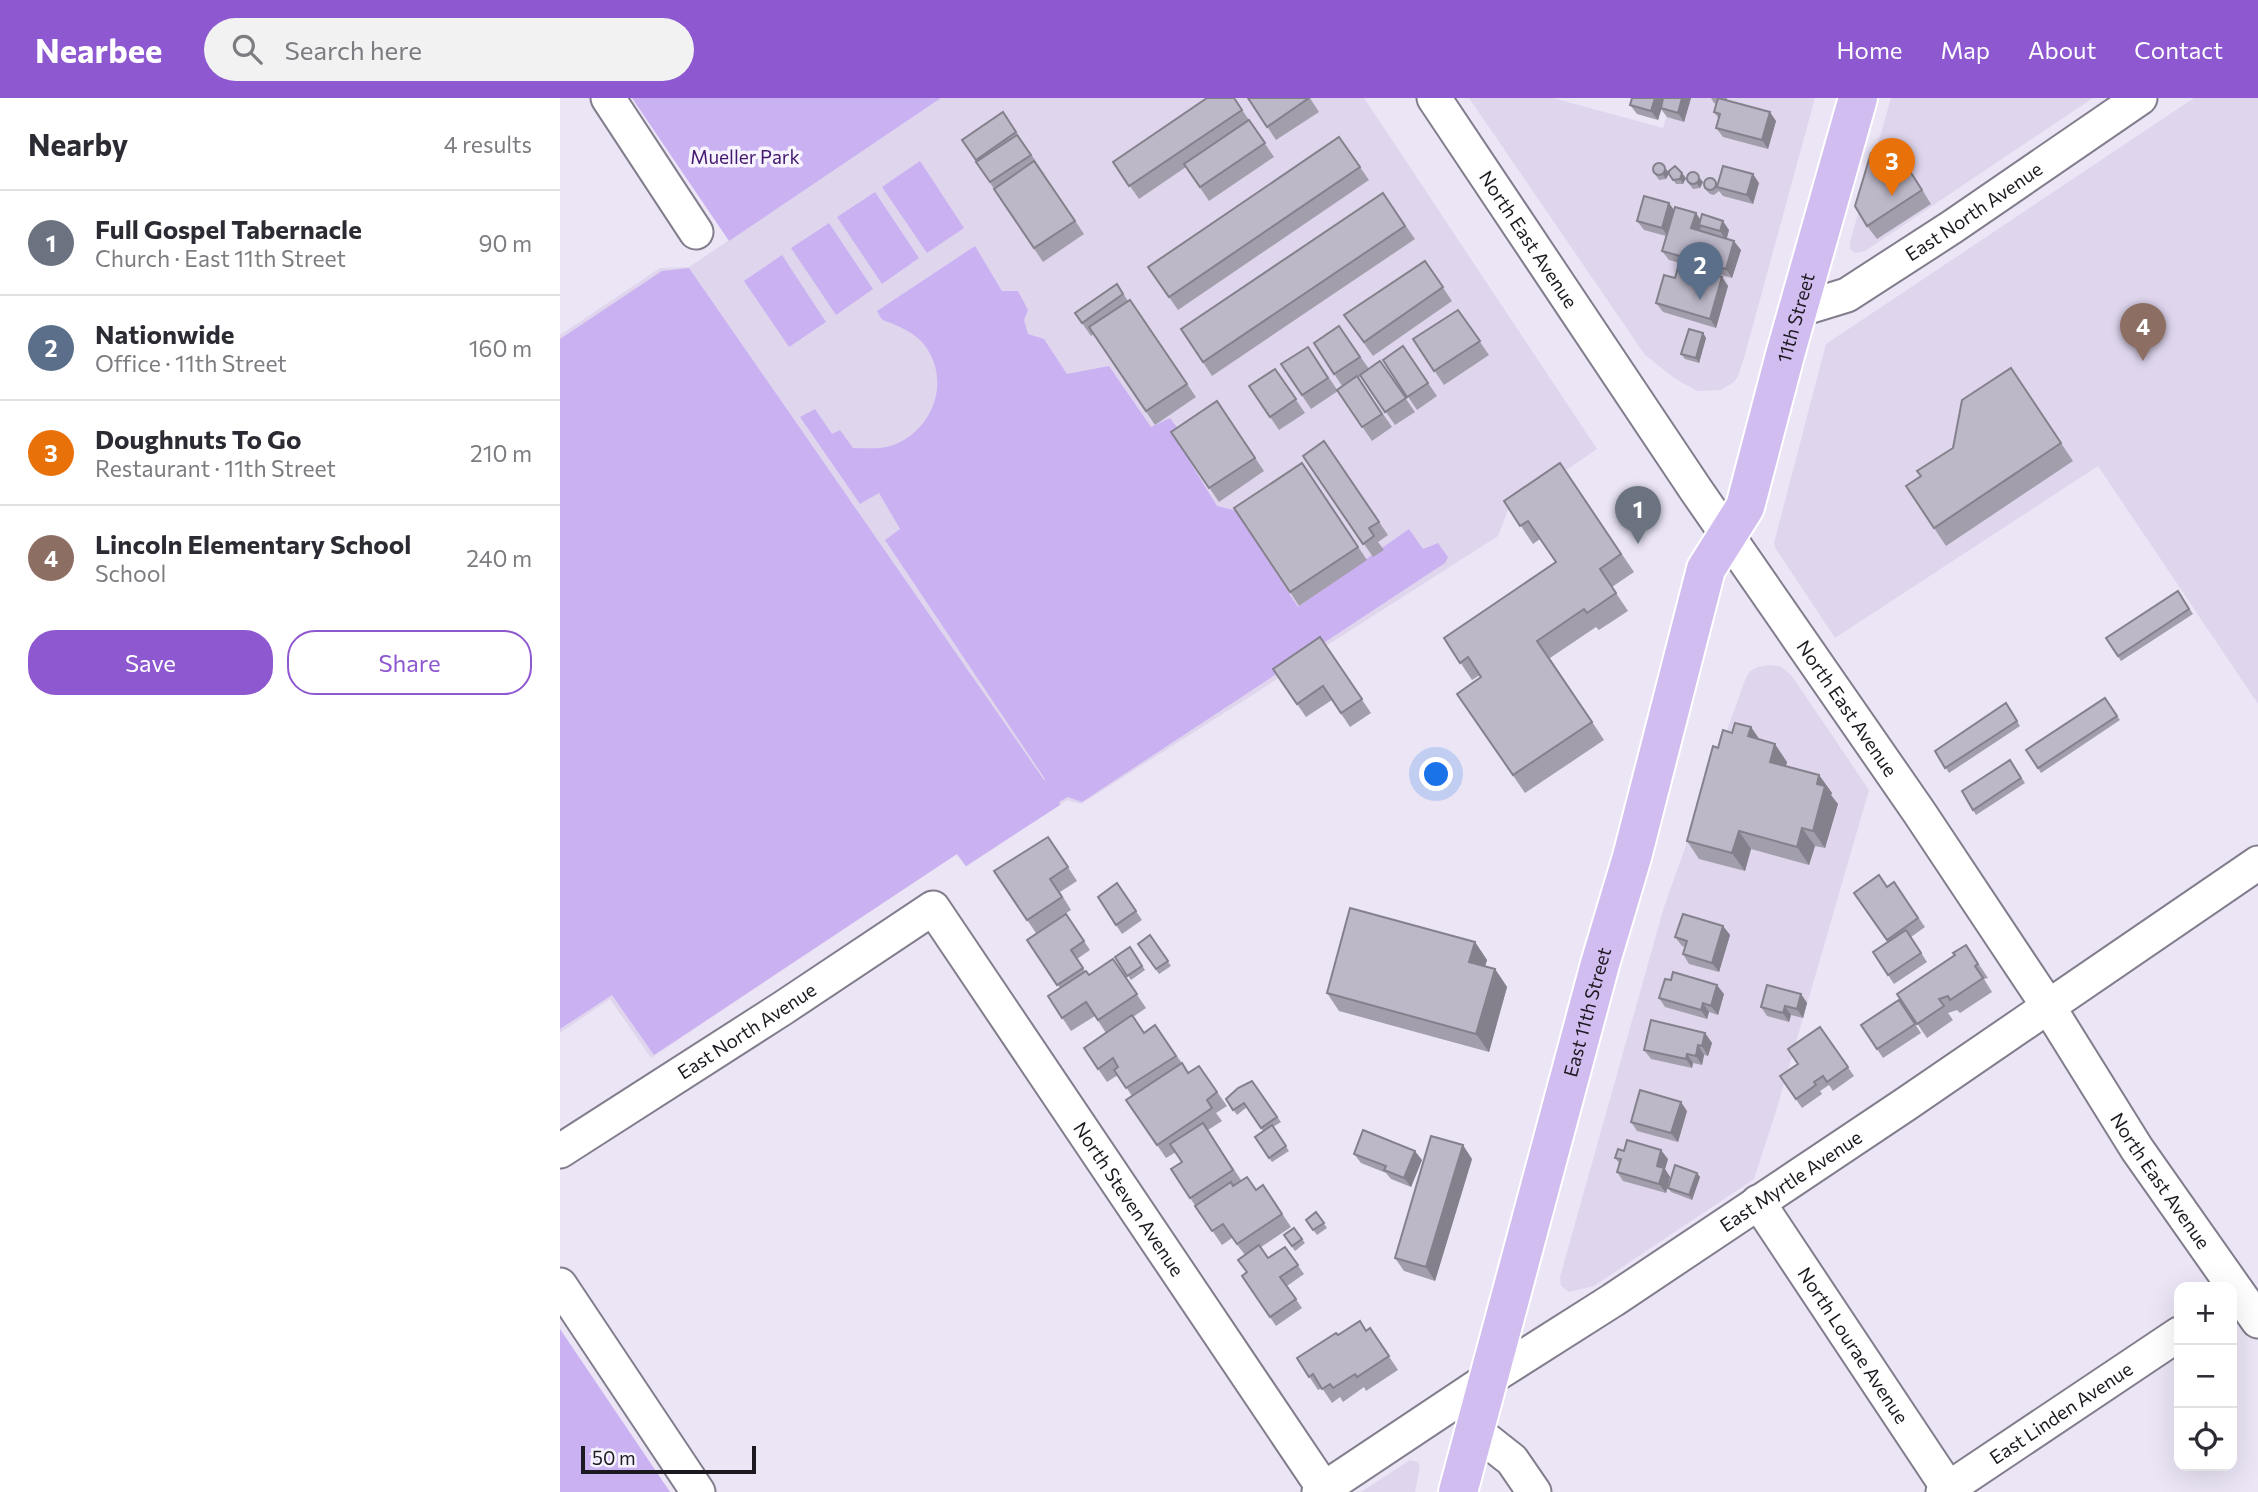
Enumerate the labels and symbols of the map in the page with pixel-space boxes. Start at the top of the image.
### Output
pin: 3 [1869,138,1915,196]
park label: Mueller Park [690,145,800,168]
street label: East North Avenue [1901,157,2046,265]
street label: North East Avenue [1475,166,1583,312]
pin: 2 [1677,242,1723,300]
street label: 11th Street [1772,270,1819,365]
pin: 4 [2120,303,2166,361]
pin: 1 [1615,486,1661,544]
street label: North East Avenue [1793,636,1903,780]
your location [1419,757,1453,791]
street label: East 11th Street [1558,944,1615,1079]
street label: East North Avenue [673,977,820,1084]
street label: North East Avenue [2106,1108,2216,1253]
street label: North Steven Avenue [1069,1117,1189,1280]
street label: East Myrtle Avenue [1715,1125,1866,1236]
street label: North Lourae Avenue [1793,1262,1914,1428]
street label: East Linden Avenue [1985,1357,2136,1469]
scale bar [581,1443,756,1475]

